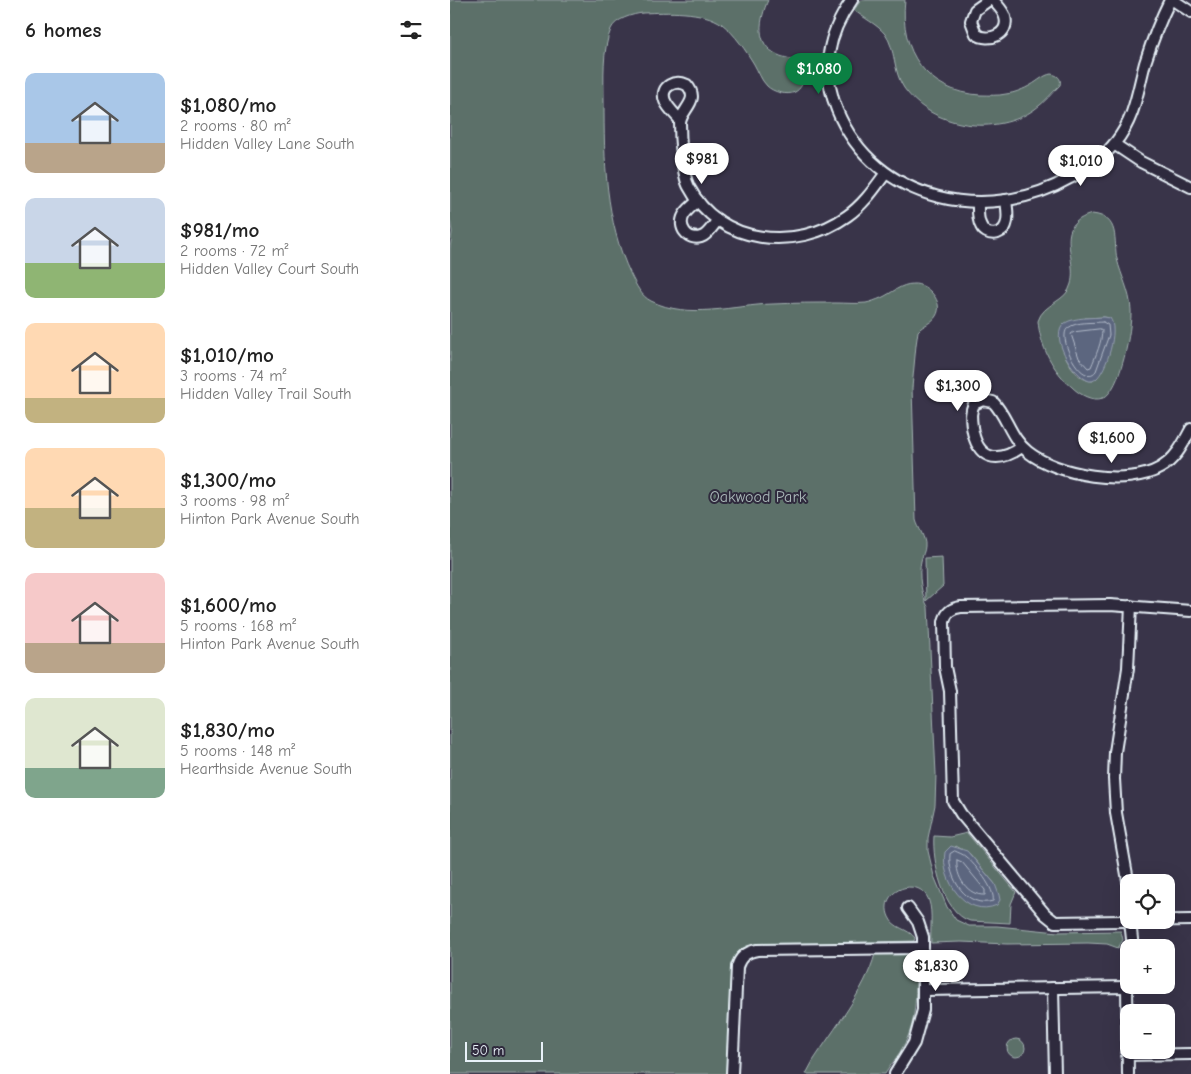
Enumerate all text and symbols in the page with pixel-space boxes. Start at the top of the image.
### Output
icon: filters [397,16,425,44]
text: 6 homes [25,18,101,42]
pin: $1,080 [778,52,860,95]
text: $1,080 [796,60,842,78]
icon: home [65,93,125,153]
text: $1,080/mo [180,93,276,117]
text: 2 rooms · 80 m² [180,117,291,135]
text: Hidden Valley Lane South [180,135,355,153]
pin: $981 [672,142,732,185]
pin: $1,010 [1040,144,1122,187]
text: $981 [686,150,718,168]
text: $1,010 [1059,152,1103,170]
icon: home [65,218,125,278]
text: $981/mo [180,218,259,242]
text: 2 rooms · 72 m² [180,242,289,260]
text: Hidden Valley Court South [180,260,359,278]
icon: home [65,343,125,403]
text: $1,010/mo [180,343,274,367]
text: 3 rooms · 74 m² [180,367,286,385]
pin: $1,300 [917,370,999,412]
text: $1,300 [935,377,981,395]
text: Hidden Valley Trail South [180,385,352,403]
pin: $1,600 [1071,422,1153,464]
text: $1,600 [1089,429,1135,447]
icon: home [65,468,125,528]
text: $1,300/mo [180,468,276,492]
park label: Oakwood Park [710,488,807,506]
text: 3 rooms · 98 m² [180,492,289,510]
text: Hinton Park Avenue South [180,510,360,528]
icon: home [65,593,125,653]
text: $1,600/mo [180,593,277,617]
text: 5 rooms · 168 m² [180,617,296,635]
text: Hinton Park Avenue South [180,635,360,653]
icon: home [65,718,125,778]
text: $1,830/mo [180,718,275,742]
text: 5 rooms · 148 m² [180,742,295,760]
text: Hearthside Avenue South [180,760,352,778]
map controls [1120,874,1175,1059]
button: locate [1120,874,1175,929]
button: + [1120,939,1175,994]
pin: $1,830 [895,950,977,992]
text: $1,830 [914,957,958,975]
button: − [1120,1004,1175,1059]
scale bar [465,1039,542,1062]
text: 50 m [472,1042,504,1059]

